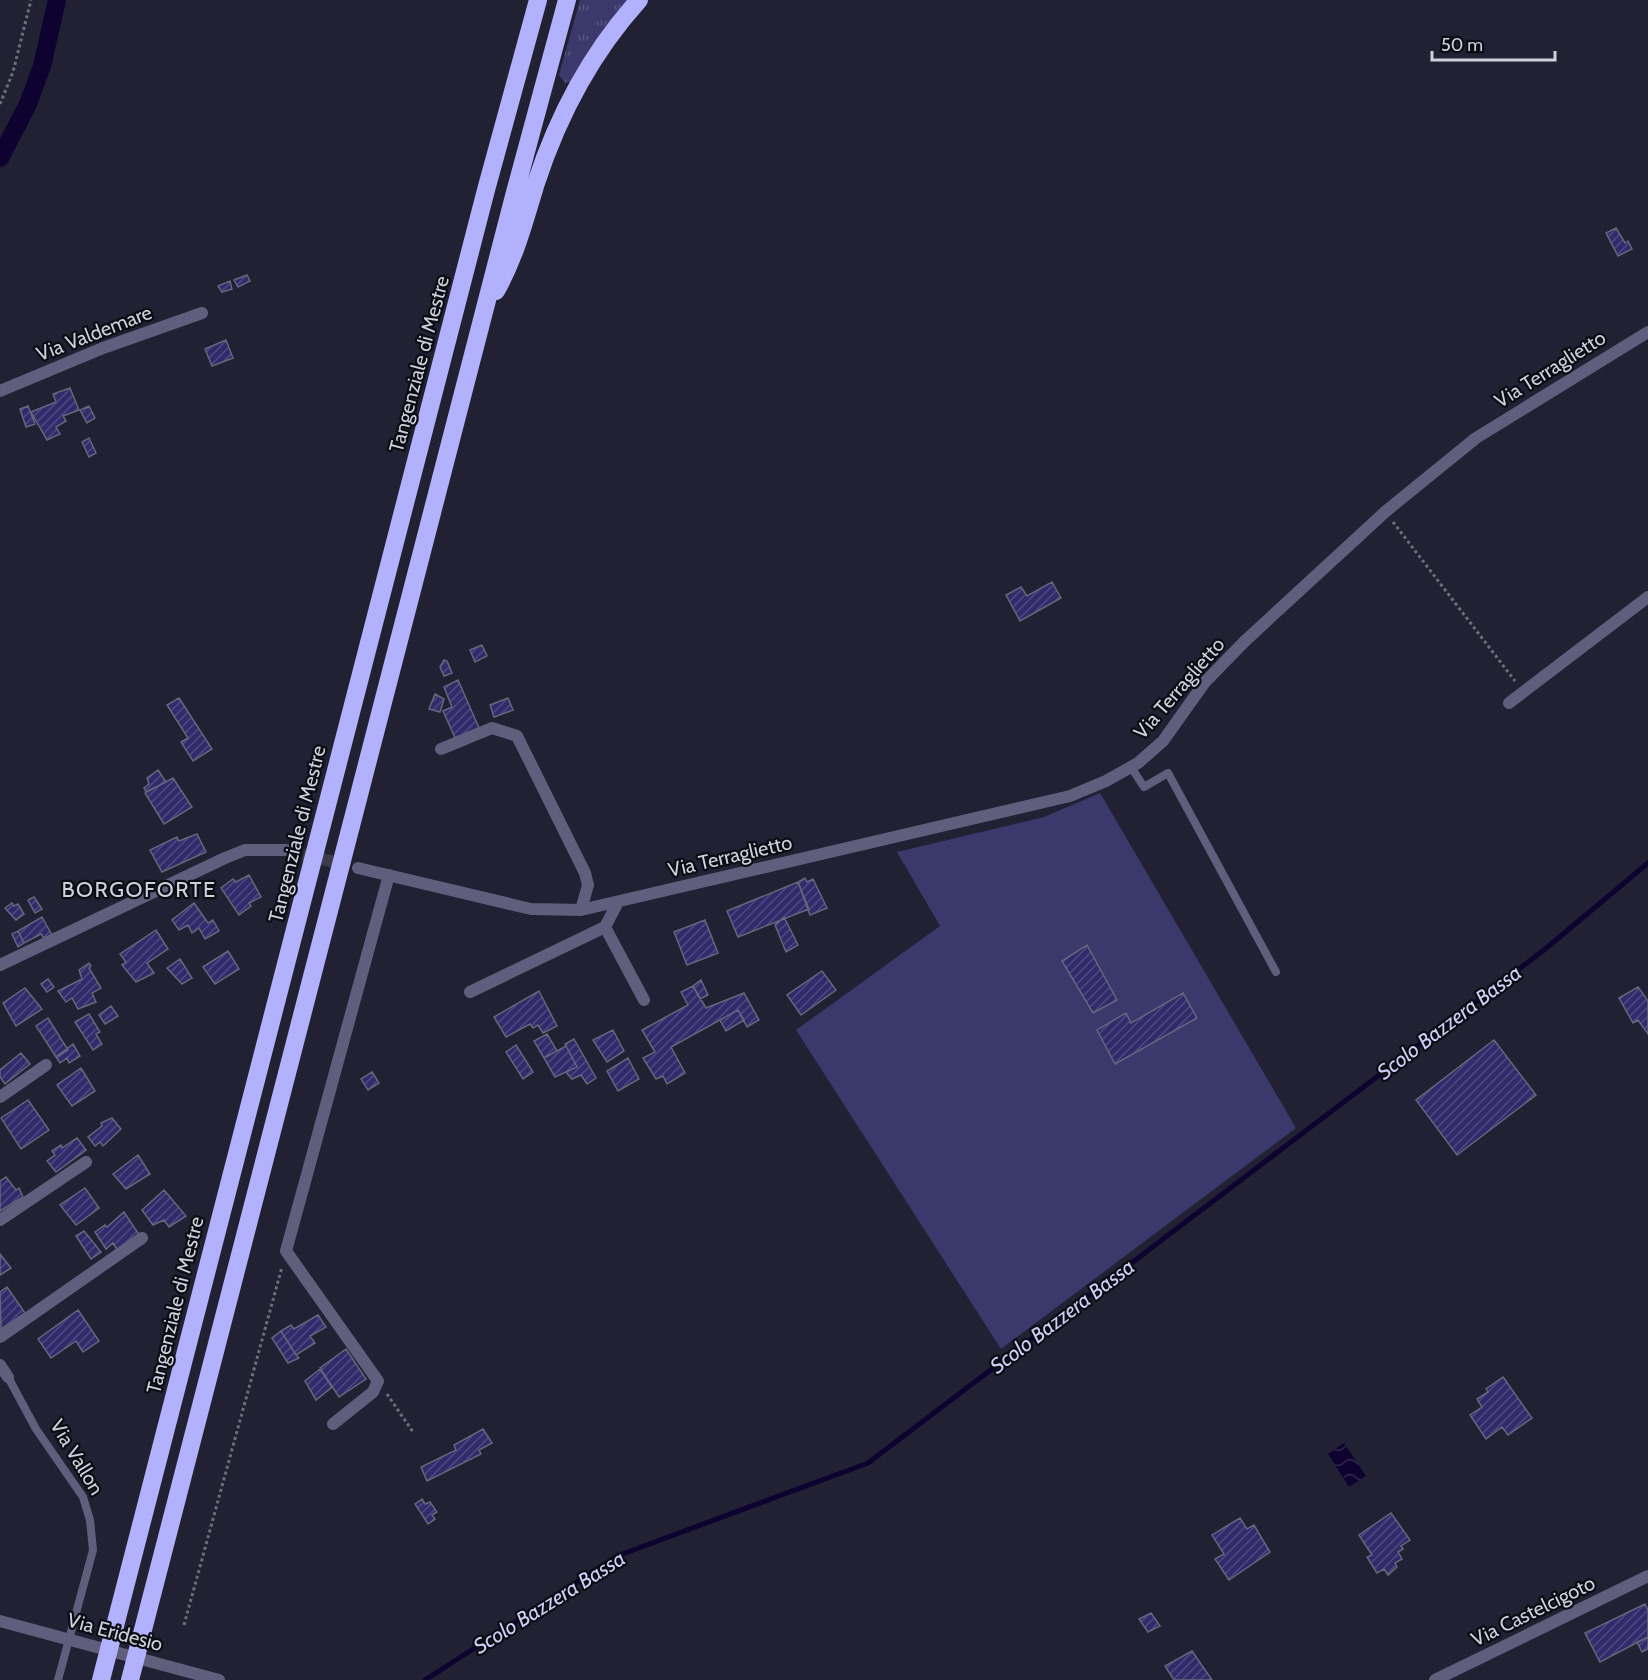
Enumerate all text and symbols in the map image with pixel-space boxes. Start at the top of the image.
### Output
scale bar [1432,24,1555,62]
text: 50 m [1441,34,1483,56]
street label: Tangenziale di Mestre [384,273,454,455]
street label: Via Valdemare [33,300,155,366]
street label: Via Terraglietto [1490,325,1610,413]
street label: Via Terraglietto [1128,632,1230,744]
street label: Tangenziale di Mestre [263,743,331,925]
street label: Via Terraglietto [666,830,794,882]
district label: BORGOFORTE [61,876,217,903]
water label: Scolo Bazzera Bassa [1372,960,1526,1084]
street label: Tangenziale di Mestre [141,1214,209,1396]
water label: Scolo Bazzera Bassa [985,1254,1139,1378]
street label: Via Vallon [45,1415,109,1499]
water label: Scolo Bazzera Bassa [469,1545,629,1659]
street label: Via Castelcigoto [1467,1571,1599,1651]
street label: Via Eridesio [65,1608,165,1656]

